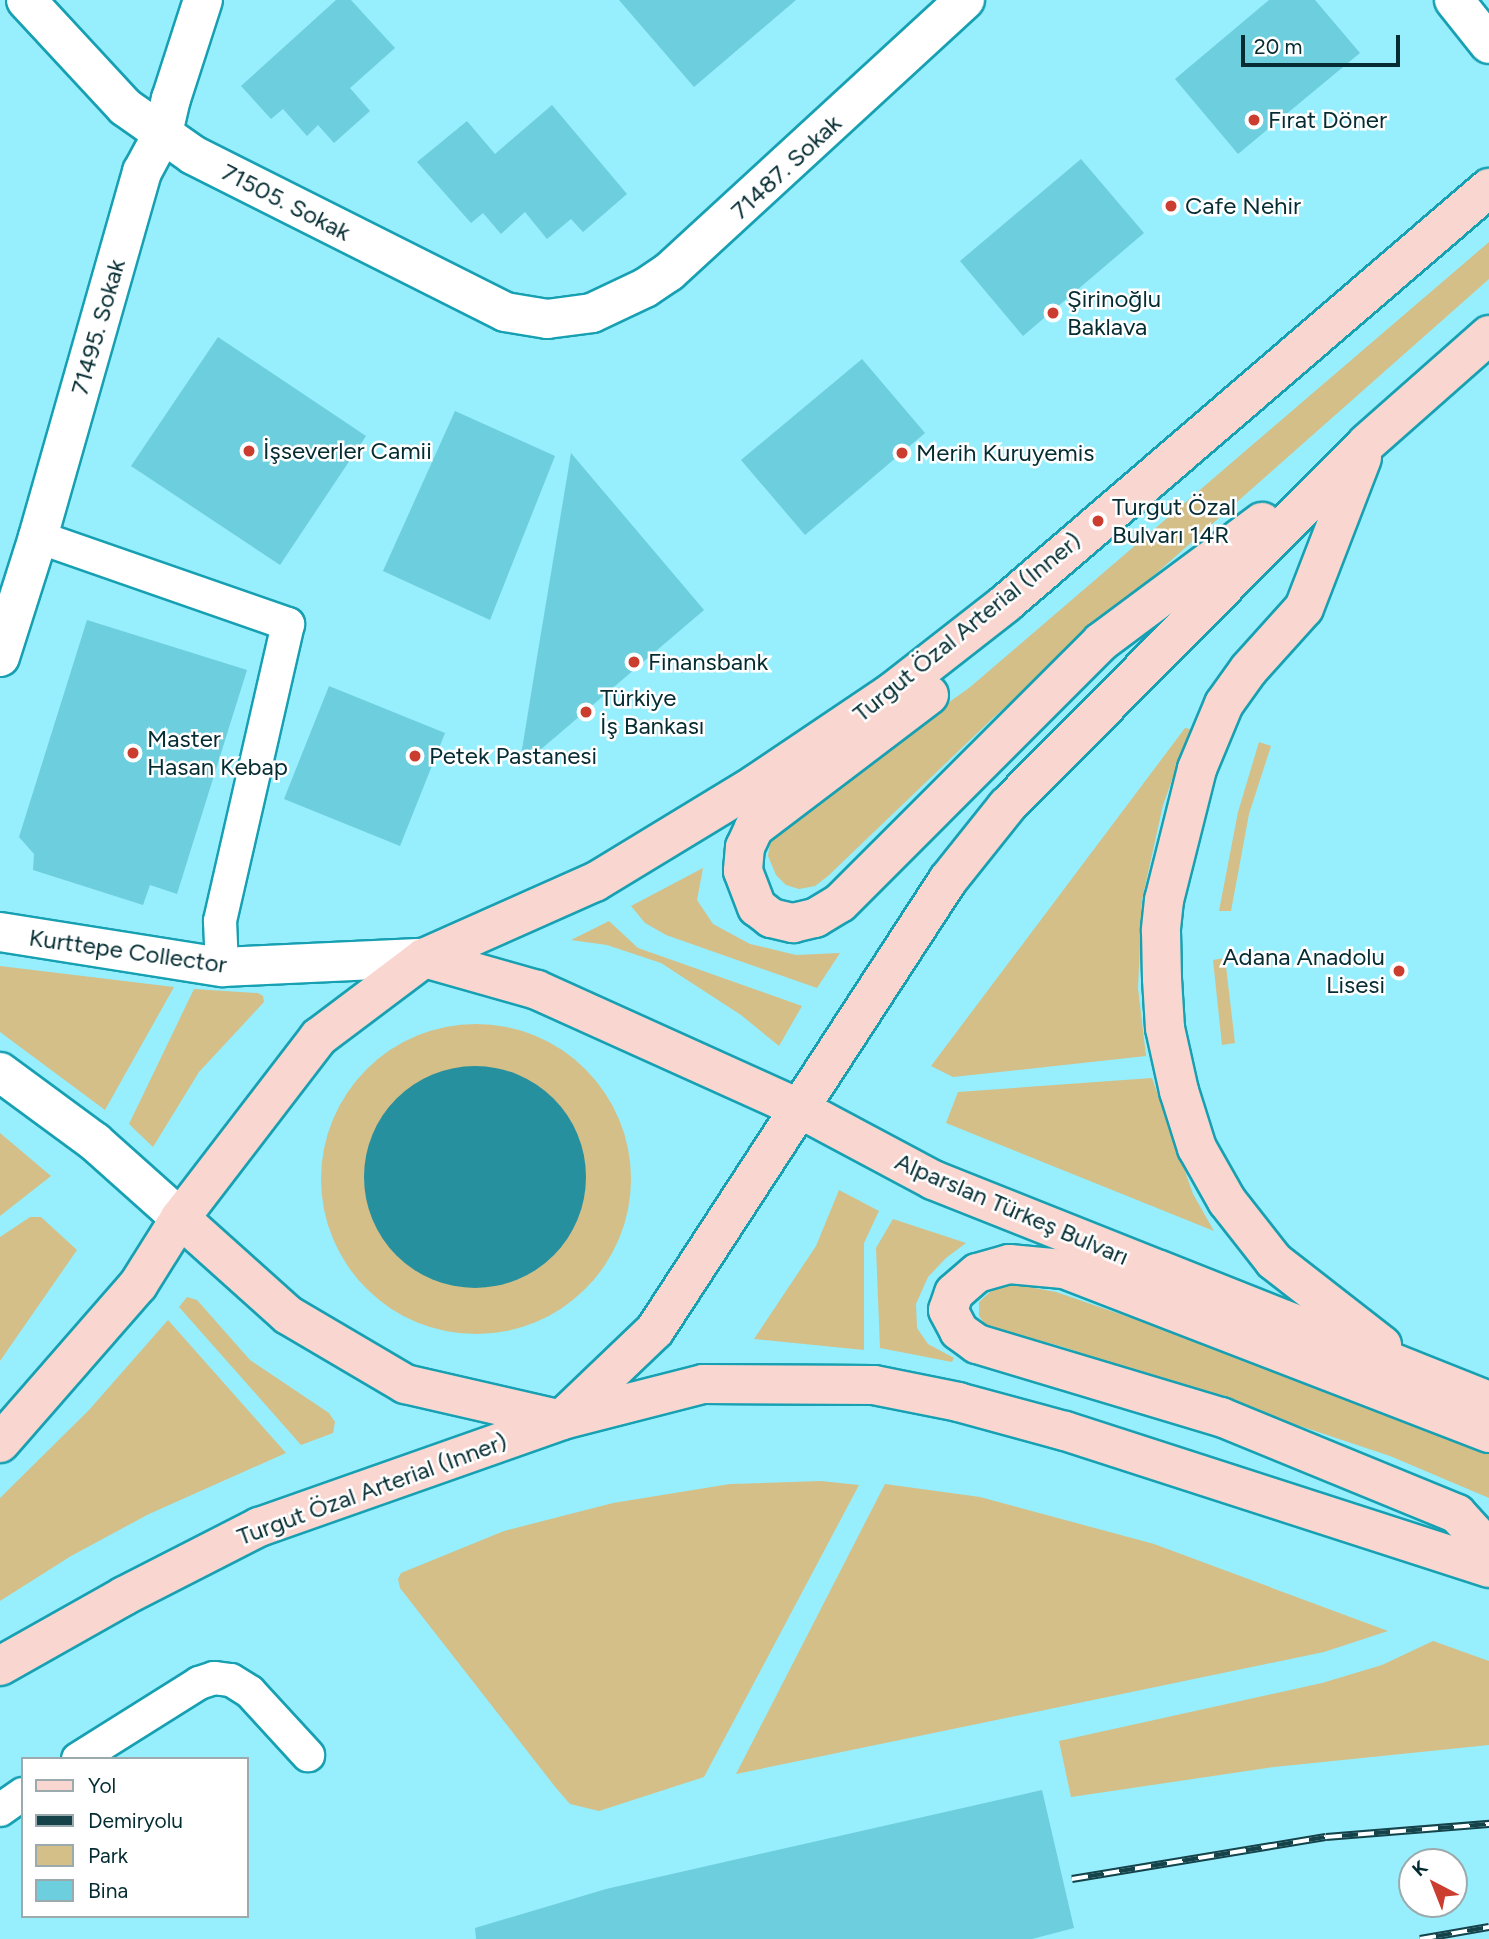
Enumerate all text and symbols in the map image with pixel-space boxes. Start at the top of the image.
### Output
scale bar [1244,21,1403,65]
text: 20 m [1254,34,1302,59]
place label: Fırat Döner [1268,106,1387,134]
street label: 71487. Sokak [725,109,847,225]
marker: Fırat Döner [1246,112,1262,128]
street label: 71505. Sokak [217,157,355,247]
place label: Cafe Nehir [1185,192,1301,220]
marker: Cafe Nehir [1163,198,1179,214]
street label: 71495. Sokak [65,256,131,398]
place label: Şirinoğlu Baklava [1067,285,1161,341]
marker: Şirinoğlu Baklava [1045,305,1061,321]
place label: İşseverler Camii [263,437,432,465]
place label: Merih Kuruyemis [916,439,1095,467]
marker: İşseverler Camii [241,443,257,459]
marker: Merih Kuruyemis [894,445,910,461]
place label: Turgut Özal Bulvarı 14R [1112,493,1236,549]
marker: Turgut Özal Bulvarı 14R [1090,513,1106,529]
street label: Turgut Özal Arterial (Inner) [847,526,1087,728]
place label: Finansbank [648,648,768,676]
marker: Finansbank [626,654,642,670]
place label: Türkiye İş Bankası [600,684,704,740]
marker: Türkiye İş Bankası [578,704,594,720]
place label: Master Hasan Kebap [147,725,288,781]
place label: Petek Pastanesi [429,742,597,770]
marker: Master Hasan Kebap [125,745,141,761]
marker: Petek Pastanesi [407,748,423,764]
street label: Kurttepe Collector [27,923,229,979]
place label: Adana Anadolu Lisesi [1223,943,1385,999]
marker: Adana Anadolu Lisesi [1391,963,1407,979]
street label: Alparslan Türkeş Bulvarı [891,1147,1133,1271]
street label: Turgut Özal Arterial (Inner) [233,1427,511,1551]
legend [21,1757,248,1918]
text: Yol [88,1773,116,1798]
text: Demiryolu [88,1808,183,1833]
text: Park [88,1843,128,1868]
north arrow [1398,1848,1468,1918]
text: K [1408,1856,1432,1881]
text: Bina [88,1878,128,1903]

